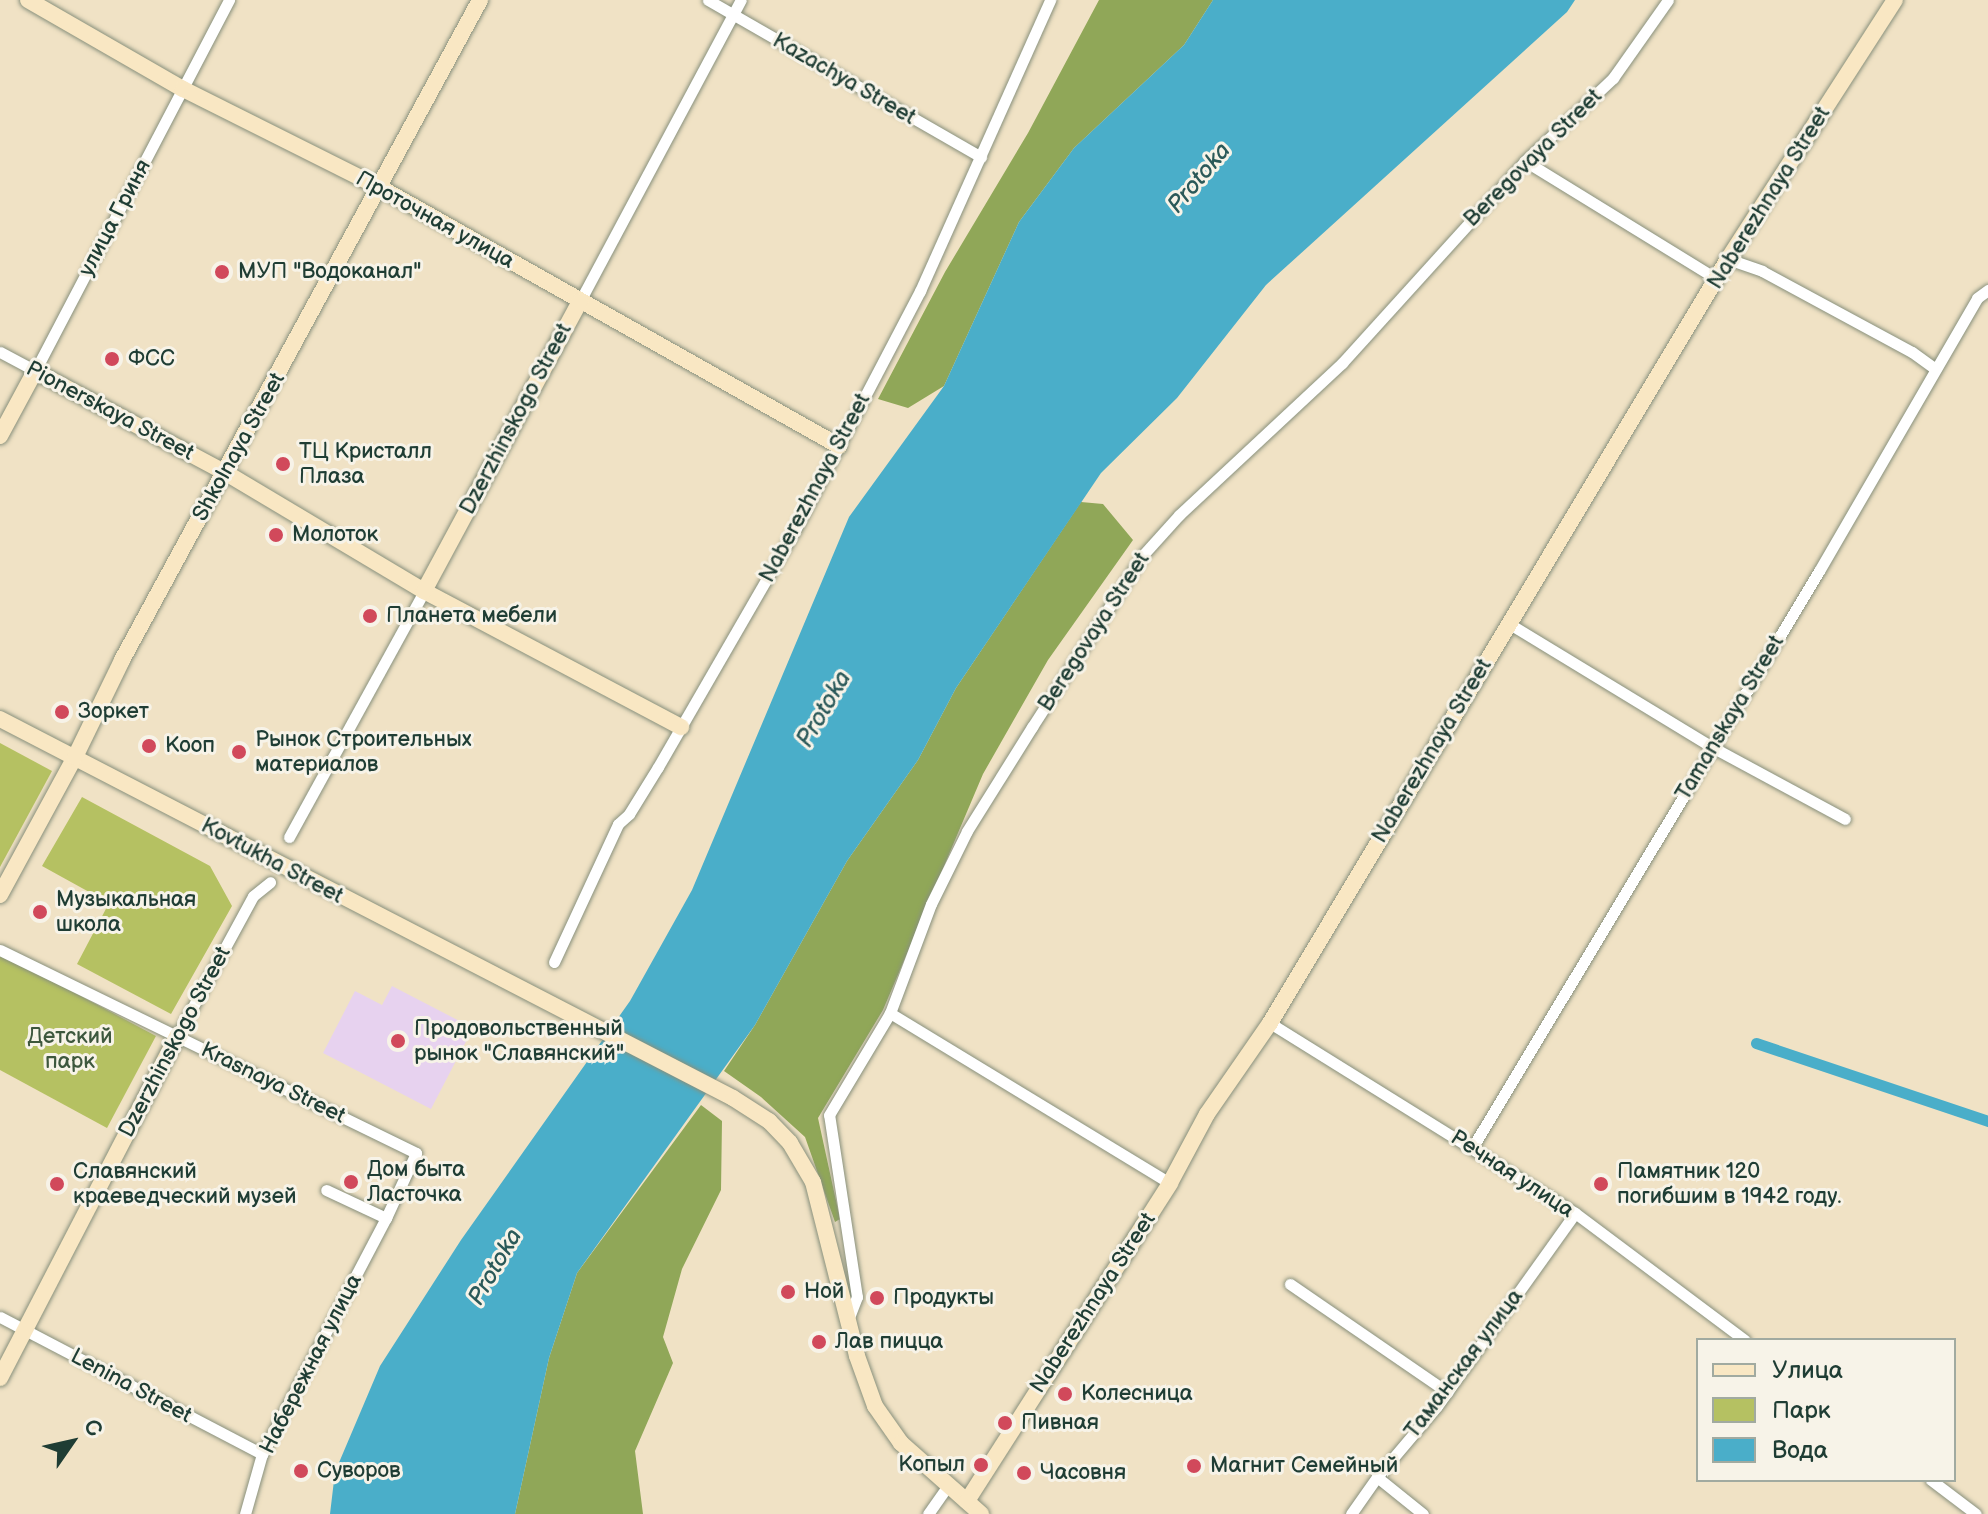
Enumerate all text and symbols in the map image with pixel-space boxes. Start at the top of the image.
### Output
street label: Kazachya Street [768,27,920,131]
street label: Beregovaya Street [1458,83,1608,233]
street label: Naberezhnaya Street [1702,102,1836,294]
water label: Protoka [1161,137,1237,219]
street label: улица Гриня [73,155,157,281]
street label: Проточная улица [351,166,519,274]
place label: МУП "Водоканал" [238,259,422,285]
marker: МУП "Водоканал" [213,263,231,281]
street label: Dzerzhinskogo Street [454,319,578,519]
place label: ФСС [128,346,175,372]
marker: ФСС [103,350,121,368]
street label: Pionerskaya Street [21,356,199,466]
street label: Shkolnaya Street [187,368,291,526]
street label: Naberezhnaya Street [754,389,876,587]
place label: ТЦ Кристалл Плаза [299,438,432,490]
marker: ТЦ Кристалл Плаза [274,455,292,473]
place label: Молоток [292,522,378,548]
marker: Молоток [267,526,285,544]
street label: Beregovaya Street [1033,547,1155,717]
place label: Планета мебели [386,603,557,629]
marker: Планета мебели [361,607,379,625]
street label: Tamanskaya Street [1670,630,1790,806]
street label: Naberezhnaya Street [1366,654,1498,848]
water label: Protoka [791,666,857,752]
place label: Зоркет [78,699,149,725]
marker: Зоркет [53,703,71,721]
place label: Рынок Строительных материалов [255,726,472,778]
place label: Кооп [165,733,215,759]
marker: Кооп [140,737,158,755]
marker: Рынок Строительных материалов [230,743,248,761]
street label: Kovtukha Street [196,812,348,910]
place label: Музыкальная школа [56,886,196,938]
marker: Музыкальная школа [31,903,49,921]
street label: Dzerzhinskogo Street [113,942,237,1142]
place label: Продовольственный рынок "Славянский" [414,1015,624,1066]
park label: Детский парк [28,1023,112,1074]
marker: Продовольственный рынок "Славянский" [389,1032,407,1050]
street label: Krasnaya Street [196,1036,350,1130]
street label: Речная улица [1445,1124,1579,1224]
place label: Дом быта Ласточка [367,1156,465,1208]
place label: Славянский краеведческий музей [73,1158,296,1210]
place label: Памятник 120 погибшим в 1942 году. [1617,1158,1842,1210]
marker: Дом быта Ласточка [342,1173,360,1191]
marker: Славянский краеведческий музей [48,1175,66,1193]
marker: Памятник 120 погибшим в 1942 году. [1592,1175,1610,1193]
street label: Naberezhnaya Street [1025,1207,1161,1399]
water label: Protoka [462,1224,528,1310]
street label: Набережная улица [254,1270,368,1458]
place label: Ной [804,1279,844,1305]
marker: Ной [779,1283,797,1301]
street label: Таманская улица [1399,1284,1529,1444]
place label: Продукты [893,1285,994,1311]
marker: Продукты [868,1289,886,1307]
place label: Лав пицца [835,1329,943,1355]
marker: Лав пицца [810,1333,828,1351]
legend [1696,1338,1956,1482]
street label: Lenina Street [66,1343,196,1429]
text: Улица [1772,1356,1843,1385]
place label: Колесница [1081,1381,1193,1407]
marker: Колесница [1056,1385,1074,1403]
text: Парк [1772,1396,1830,1425]
north arrow [32,1402,112,1482]
place label: Пивная [1021,1410,1099,1436]
text: С [77,1414,108,1442]
marker: Пивная [996,1414,1014,1432]
text: Вода [1772,1436,1828,1465]
place label: Копыл [898,1452,965,1478]
place label: Магнит Семейный [1210,1453,1398,1479]
marker: Копыл [972,1456,990,1474]
marker: Магнит Семейный [1185,1457,1203,1475]
place label: Суворов [317,1458,400,1484]
place label: Часовня [1040,1460,1126,1486]
marker: Суворов [292,1462,310,1480]
marker: Часовня [1015,1464,1033,1482]

